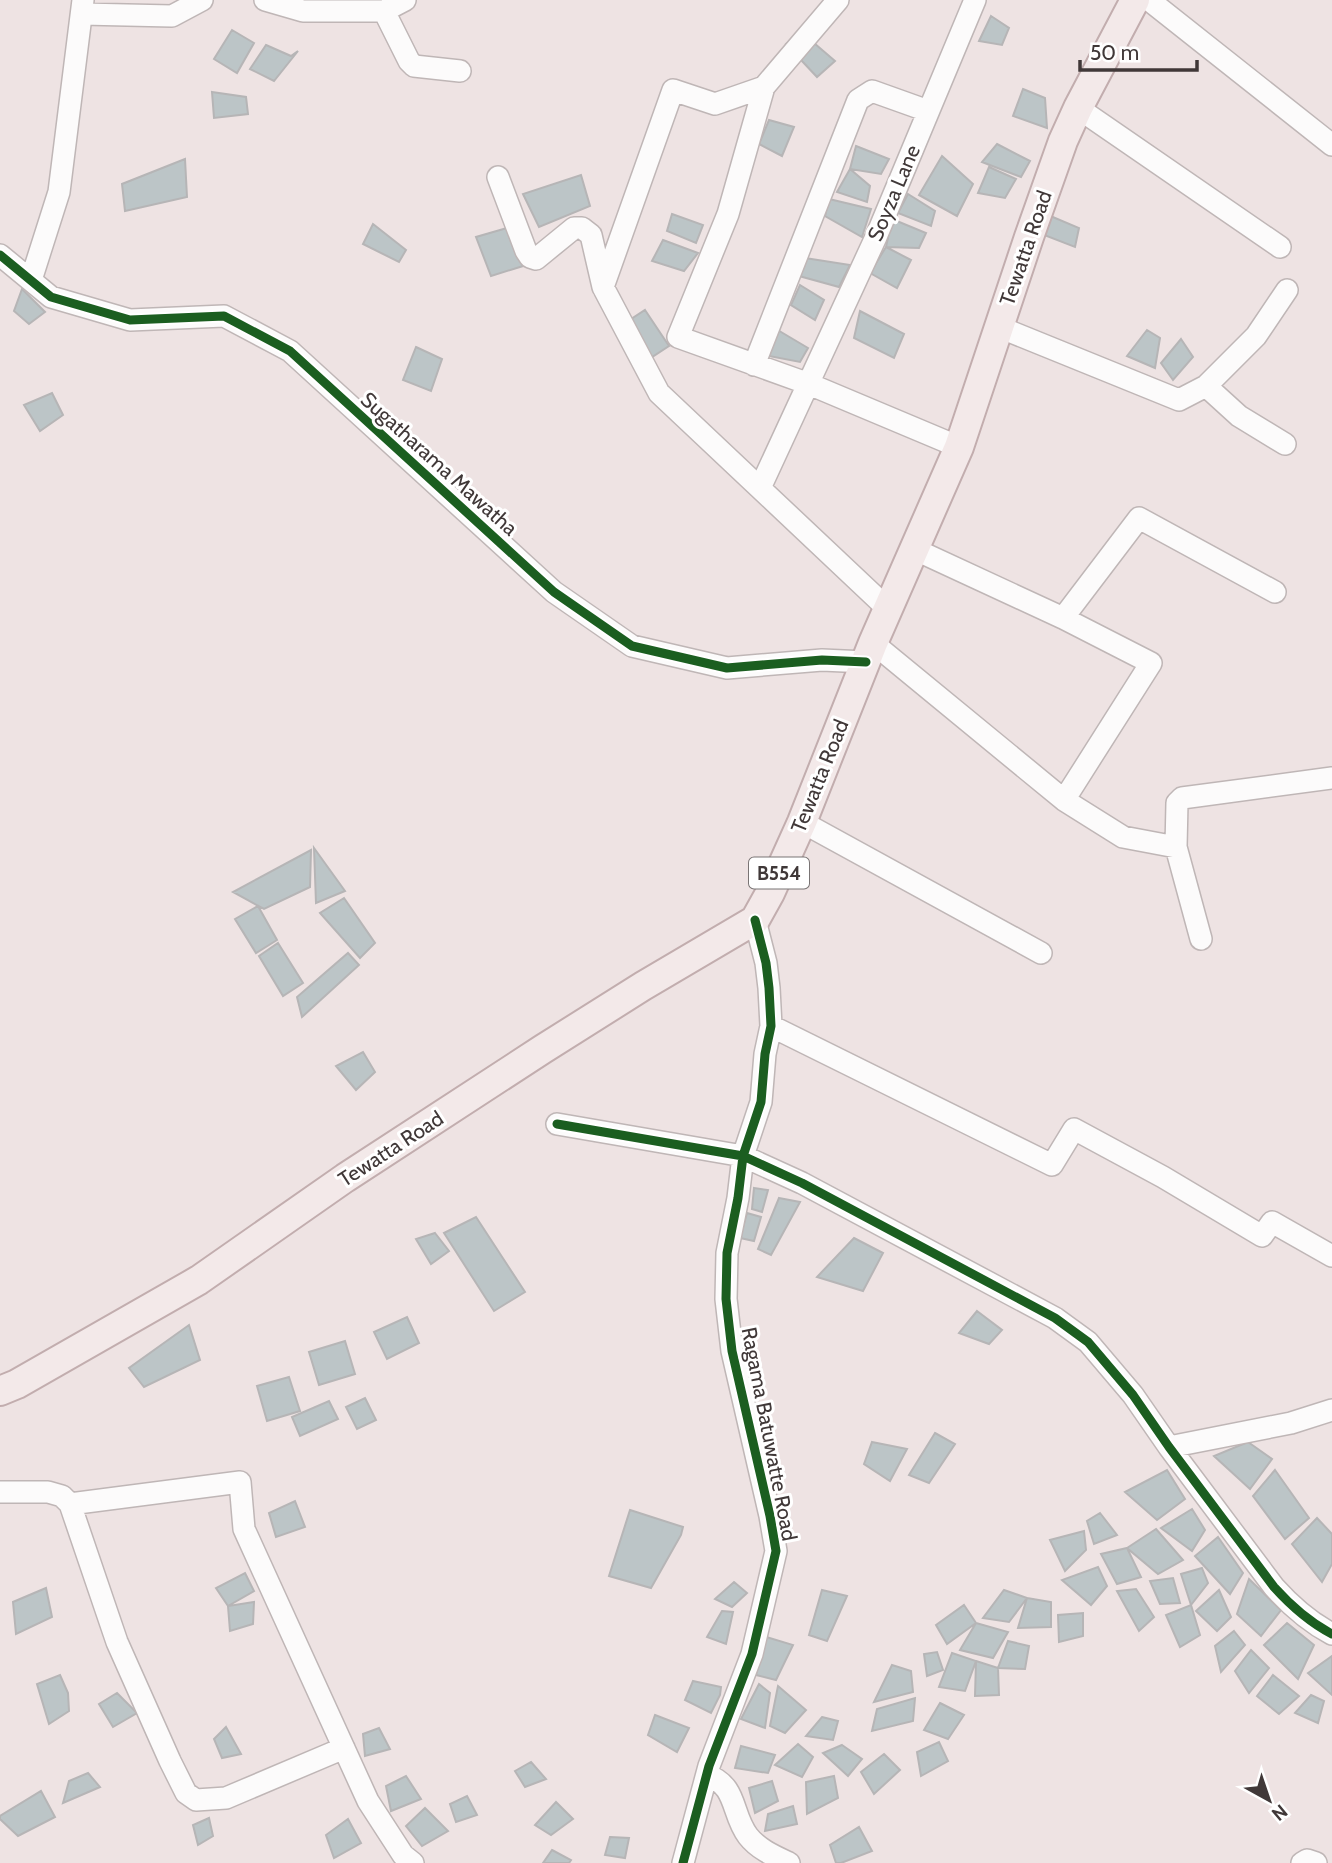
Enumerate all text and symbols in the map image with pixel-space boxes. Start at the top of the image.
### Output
scale bar [1080,28,1197,72]
text: 50 m [1090,40,1139,65]
street label: Soyza Lane [862,141,925,245]
street label: Tewatta Road [994,187,1057,309]
street label: Sugatharama Mawatha [356,387,523,541]
street label: Tewatta Road [786,716,854,836]
road number: B554 [749,858,809,888]
street label: Tewatta Road [334,1105,448,1192]
street label: Ragama Batuwatte Road [737,1325,802,1543]
north arrow [1234,1765,1304,1835]
text: N [1267,1800,1292,1826]

